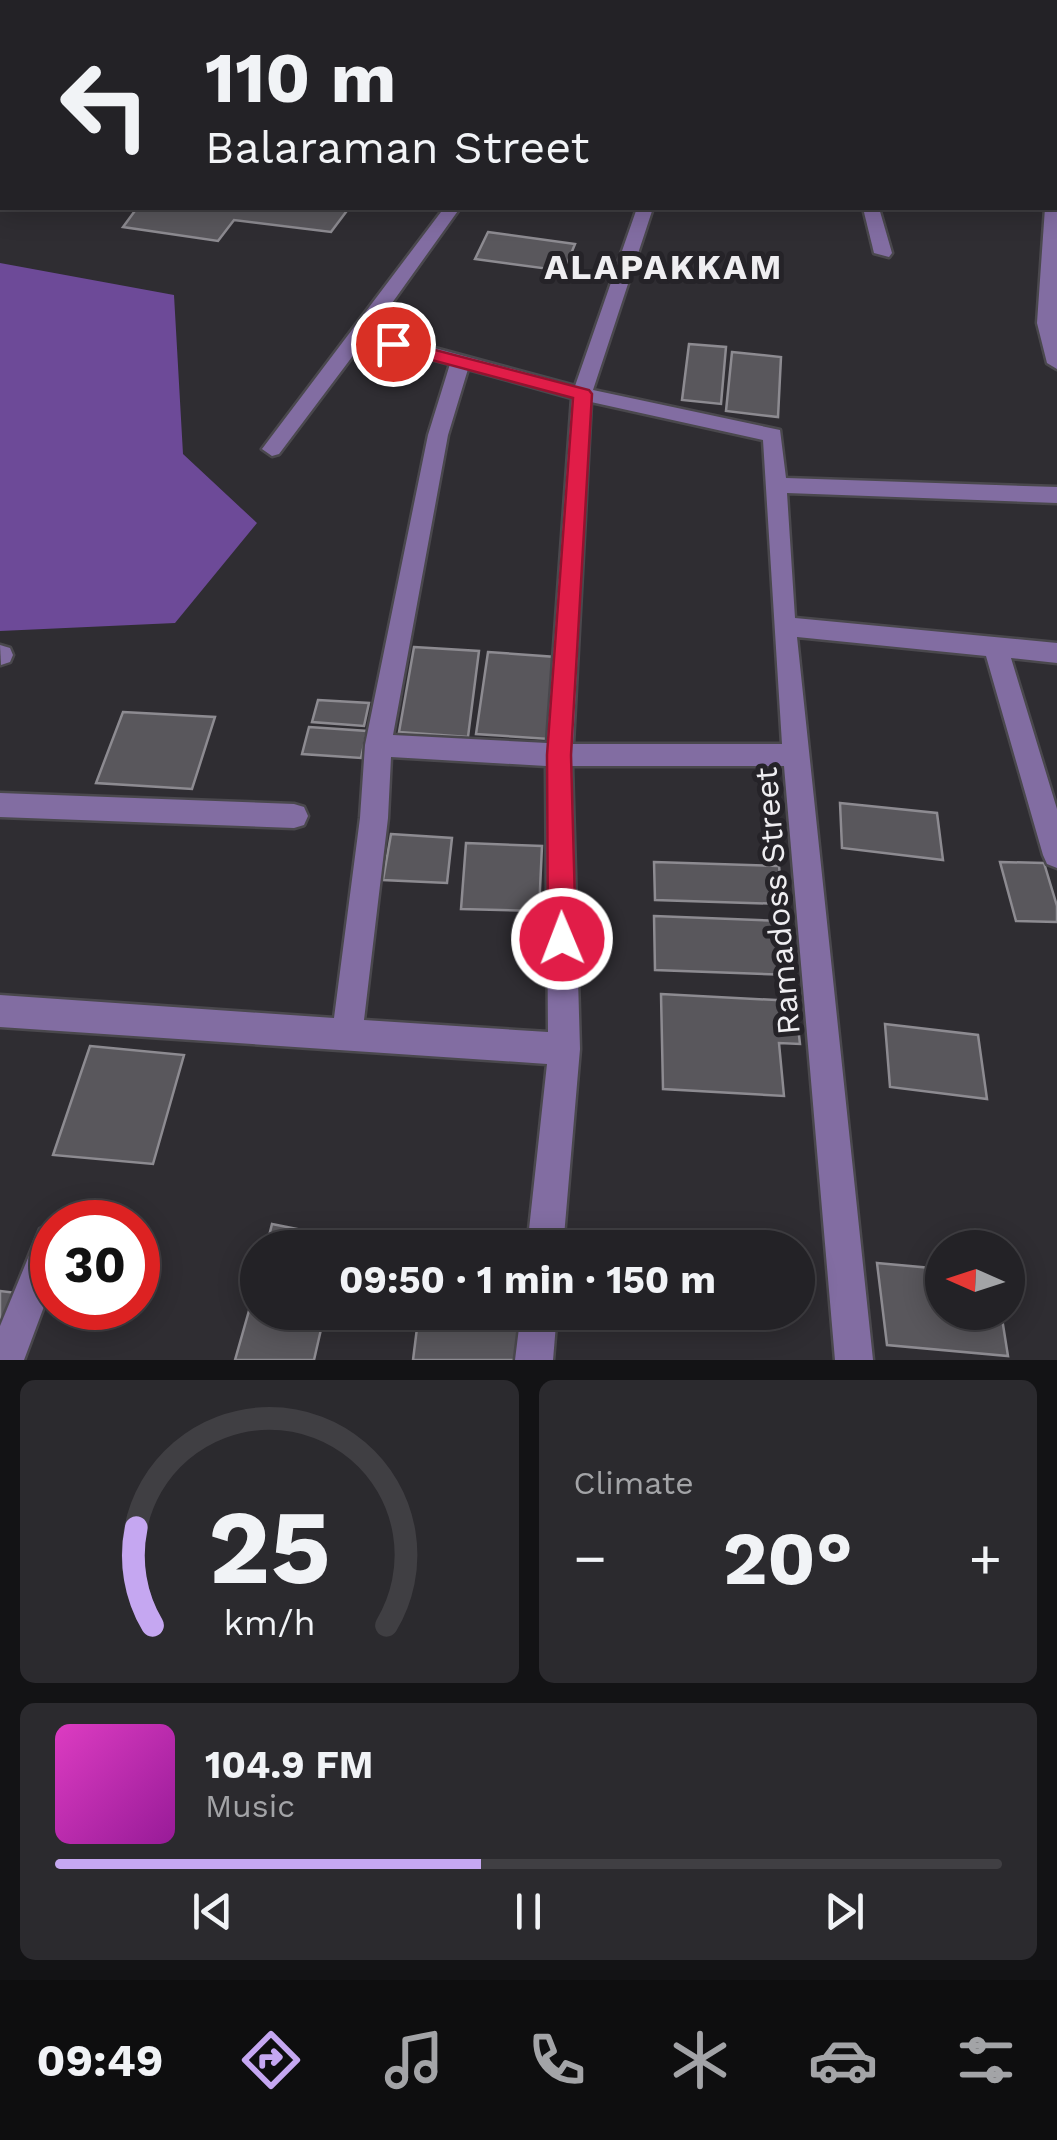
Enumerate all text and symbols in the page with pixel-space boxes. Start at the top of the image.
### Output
text: 110 m [205,37,396,119]
icon: left [40,40,170,170]
text: Balaraman Street [205,121,589,174]
district label: ALAPAKKAM [544,246,784,288]
pin [351,302,436,387]
icon: arrive [366,317,421,372]
street label: Ramadoss Street [746,766,808,1036]
position arrow [510,887,614,991]
speed limit sign: 30 [30,1200,160,1330]
north arrow [925,1230,1025,1330]
map controls [925,1230,1025,1330]
text: 09:50 · 1 min · 150 m [339,1258,716,1302]
text: Climate [574,1464,694,1502]
text: 25 [208,1486,331,1608]
text: 20° [723,1514,853,1602]
text: − [574,1526,607,1590]
text: + [969,1526,1002,1590]
text: km/h [223,1602,315,1644]
text: 104.9 FM [205,1743,373,1787]
text: Music [205,1787,295,1825]
icon: previous [185,1884,240,1939]
icon: pause [501,1884,556,1939]
icon: next [817,1884,872,1939]
icon: directions [236,2025,306,2095]
icon: music [379,2025,449,2095]
icon: phone [522,2025,592,2095]
icon: climate [665,2025,735,2095]
icon: car [808,2025,878,2095]
icon: filters [951,2025,1021,2095]
text: 09:49 [36,2034,164,2087]

